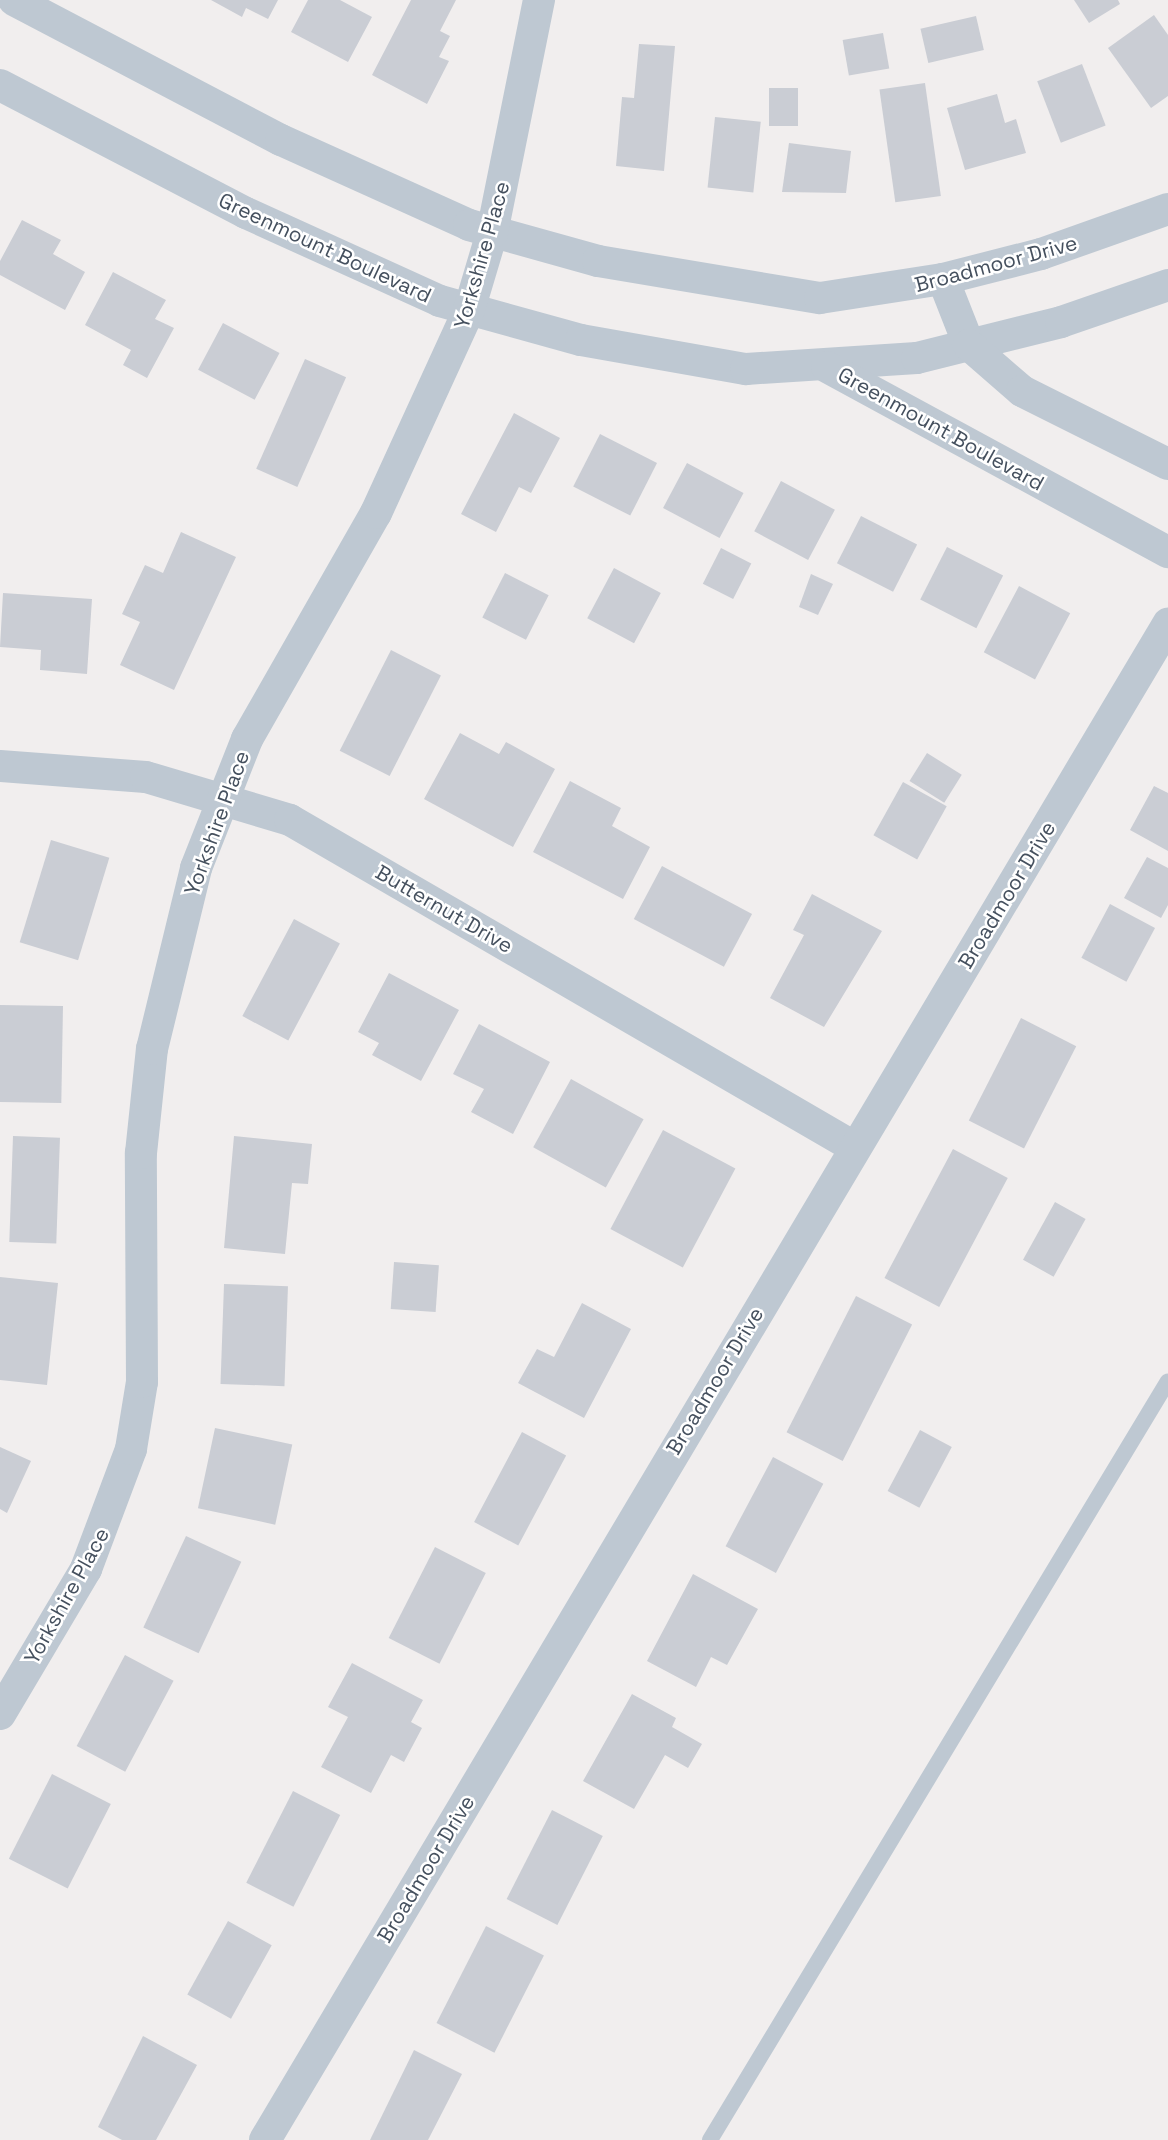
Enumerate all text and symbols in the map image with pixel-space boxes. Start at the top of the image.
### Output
street label: Yorkshire Place [449,179,515,331]
street label: Greenmount Boulevard [215,188,435,308]
street label: Broadmoor Drive [912,230,1080,298]
street label: Greenmount Boulevard [834,362,1048,496]
street label: Yorkshire Place [179,747,255,899]
street label: Broadmoor Drive [953,817,1061,973]
street label: Butternut Drive [371,859,517,959]
street label: Broadmoor Drive [661,1303,769,1459]
street label: Yorkshire Place [19,1523,115,1669]
street label: Broadmoor Drive [372,1791,480,1947]

